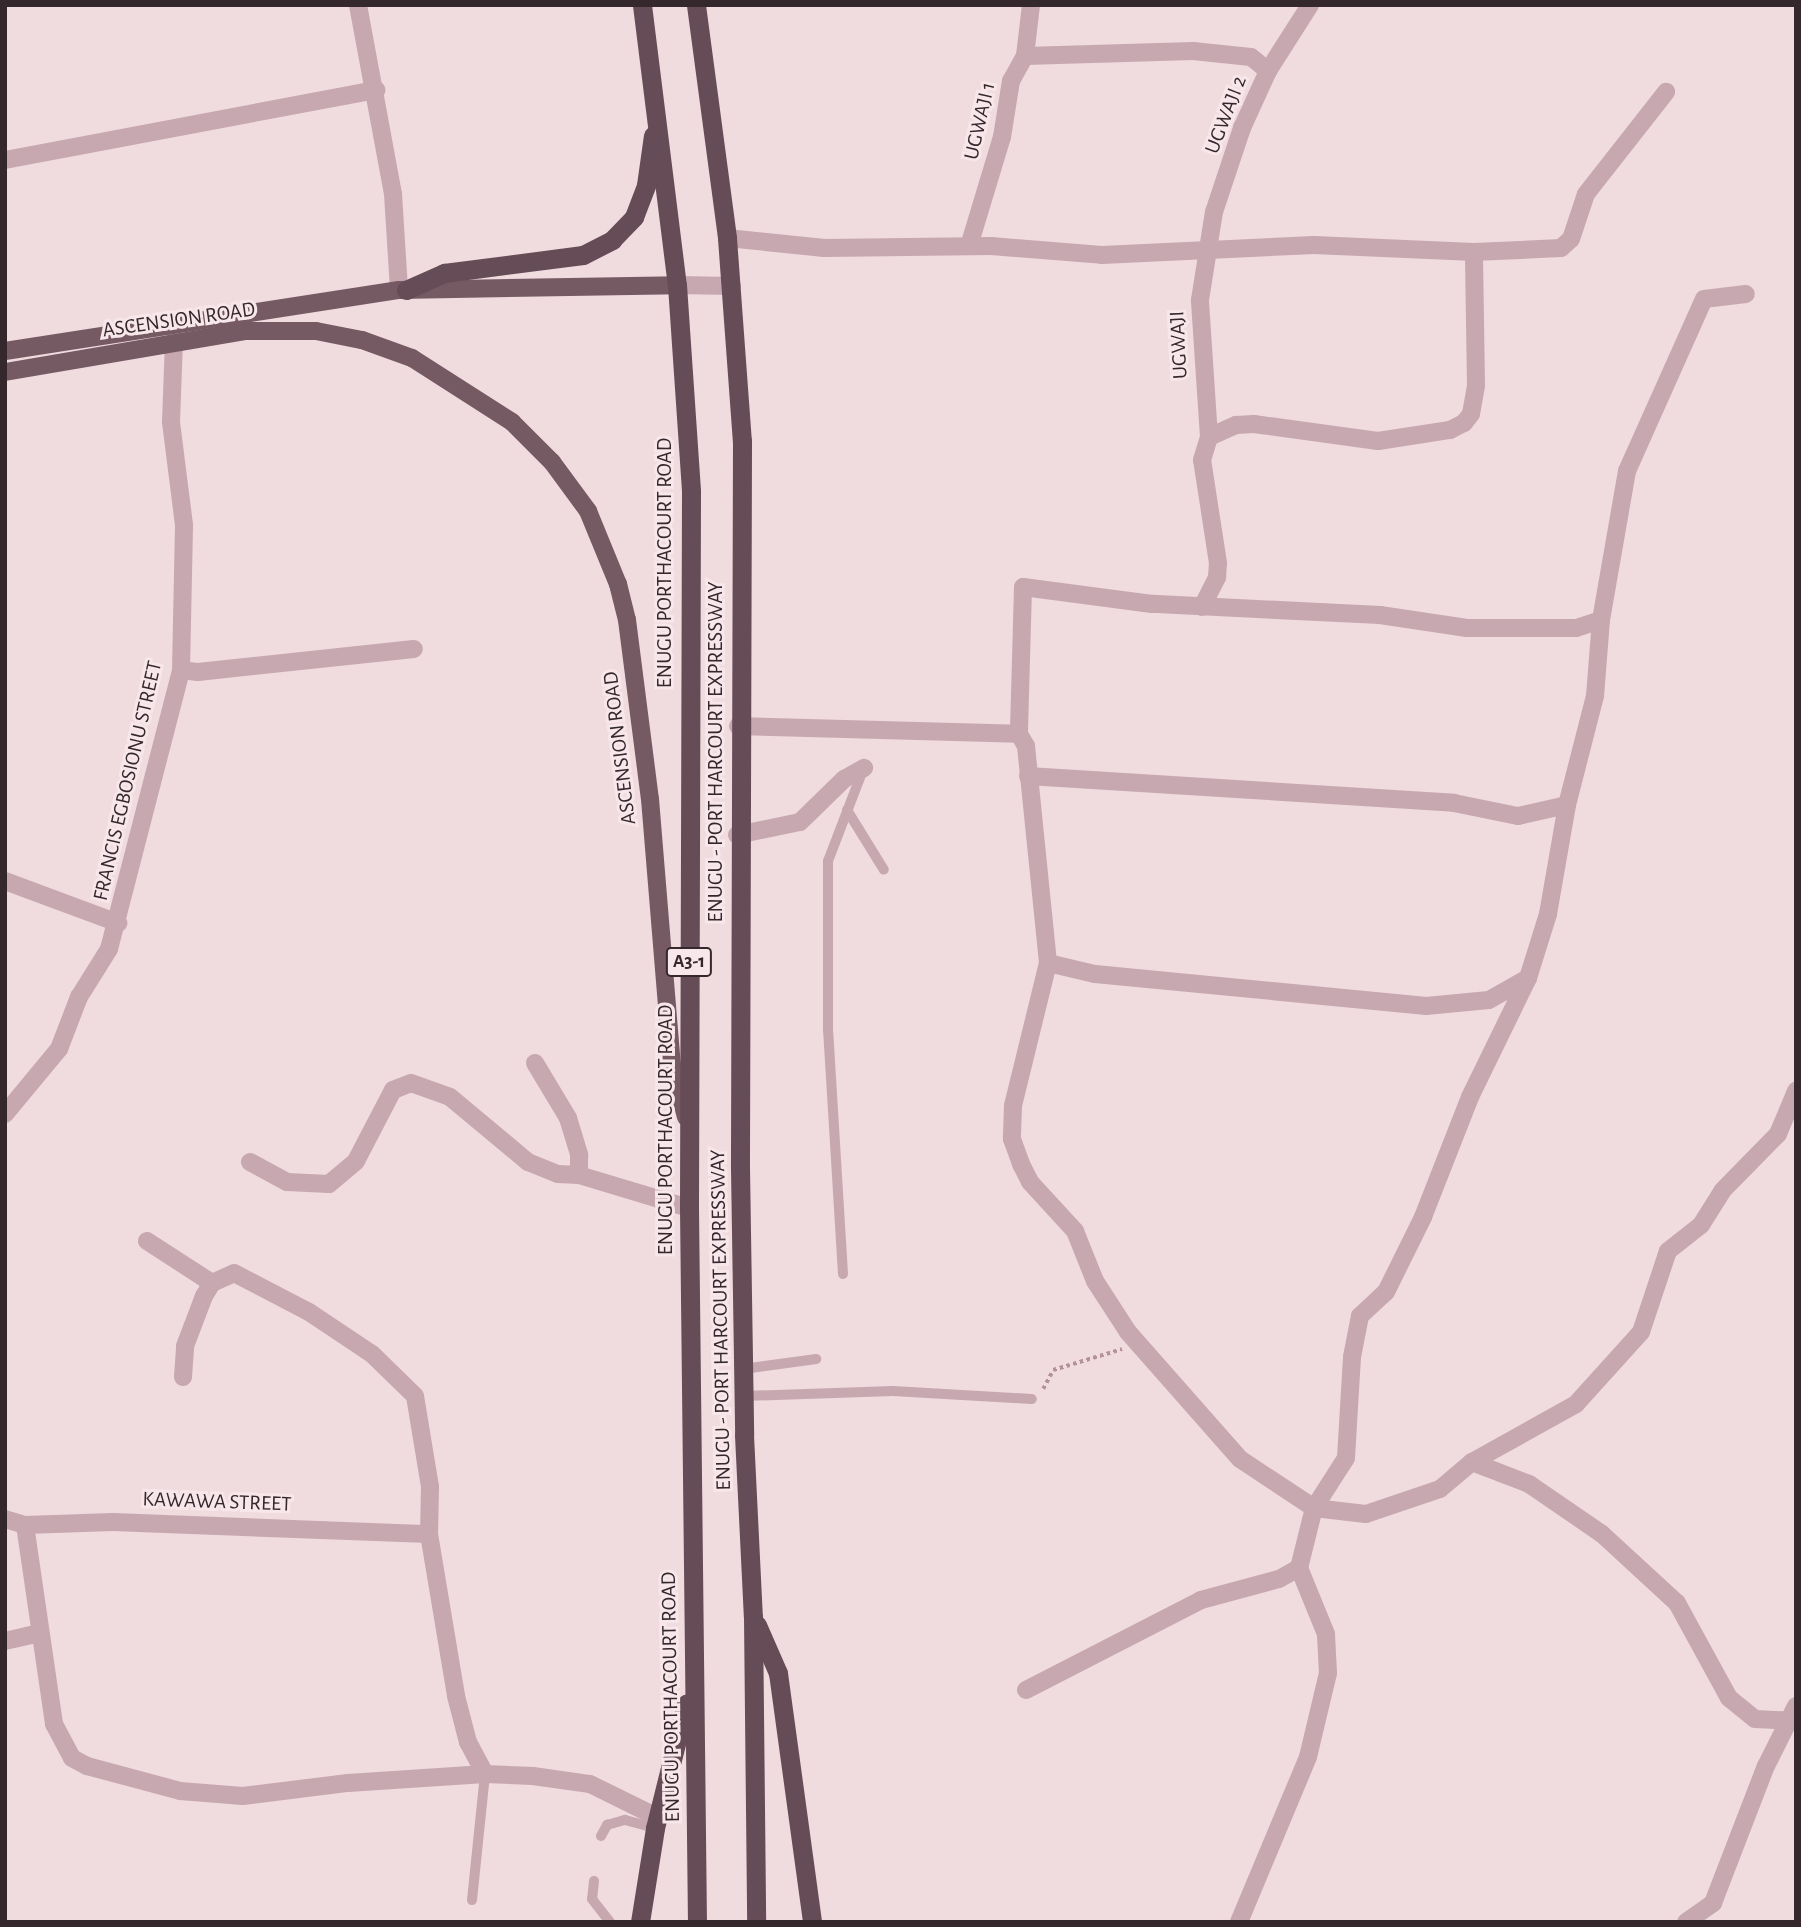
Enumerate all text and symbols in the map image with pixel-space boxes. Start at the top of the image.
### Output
street label: UGWAJI 2 [1200,73,1252,157]
street label: UGWAJI 1 [959,80,1001,162]
street label: ASCENSION ROAD [101,297,257,343]
street label: UGWAJI [1165,310,1193,380]
street label: ENUGU PORTHACOURT ROAD [652,438,678,688]
street label: ENUGU - PORT HARCOURT EXPRESSWAY [703,581,729,923]
street label: FRANCIS EGBOSIONU STREET [88,659,168,903]
street label: ASCENSION ROAD [598,670,642,826]
road number: A3-1 [664,946,714,978]
street label: ENUGU PORTHACOURT ROAD [653,1005,679,1255]
street label: ENUGU - PORT HARCOURT EXPRESSWAY [705,1149,737,1491]
street label: KAWAWA STREET [142,1487,292,1517]
street label: ENUGU PORTHACOURT ROAD [656,1571,686,1823]

